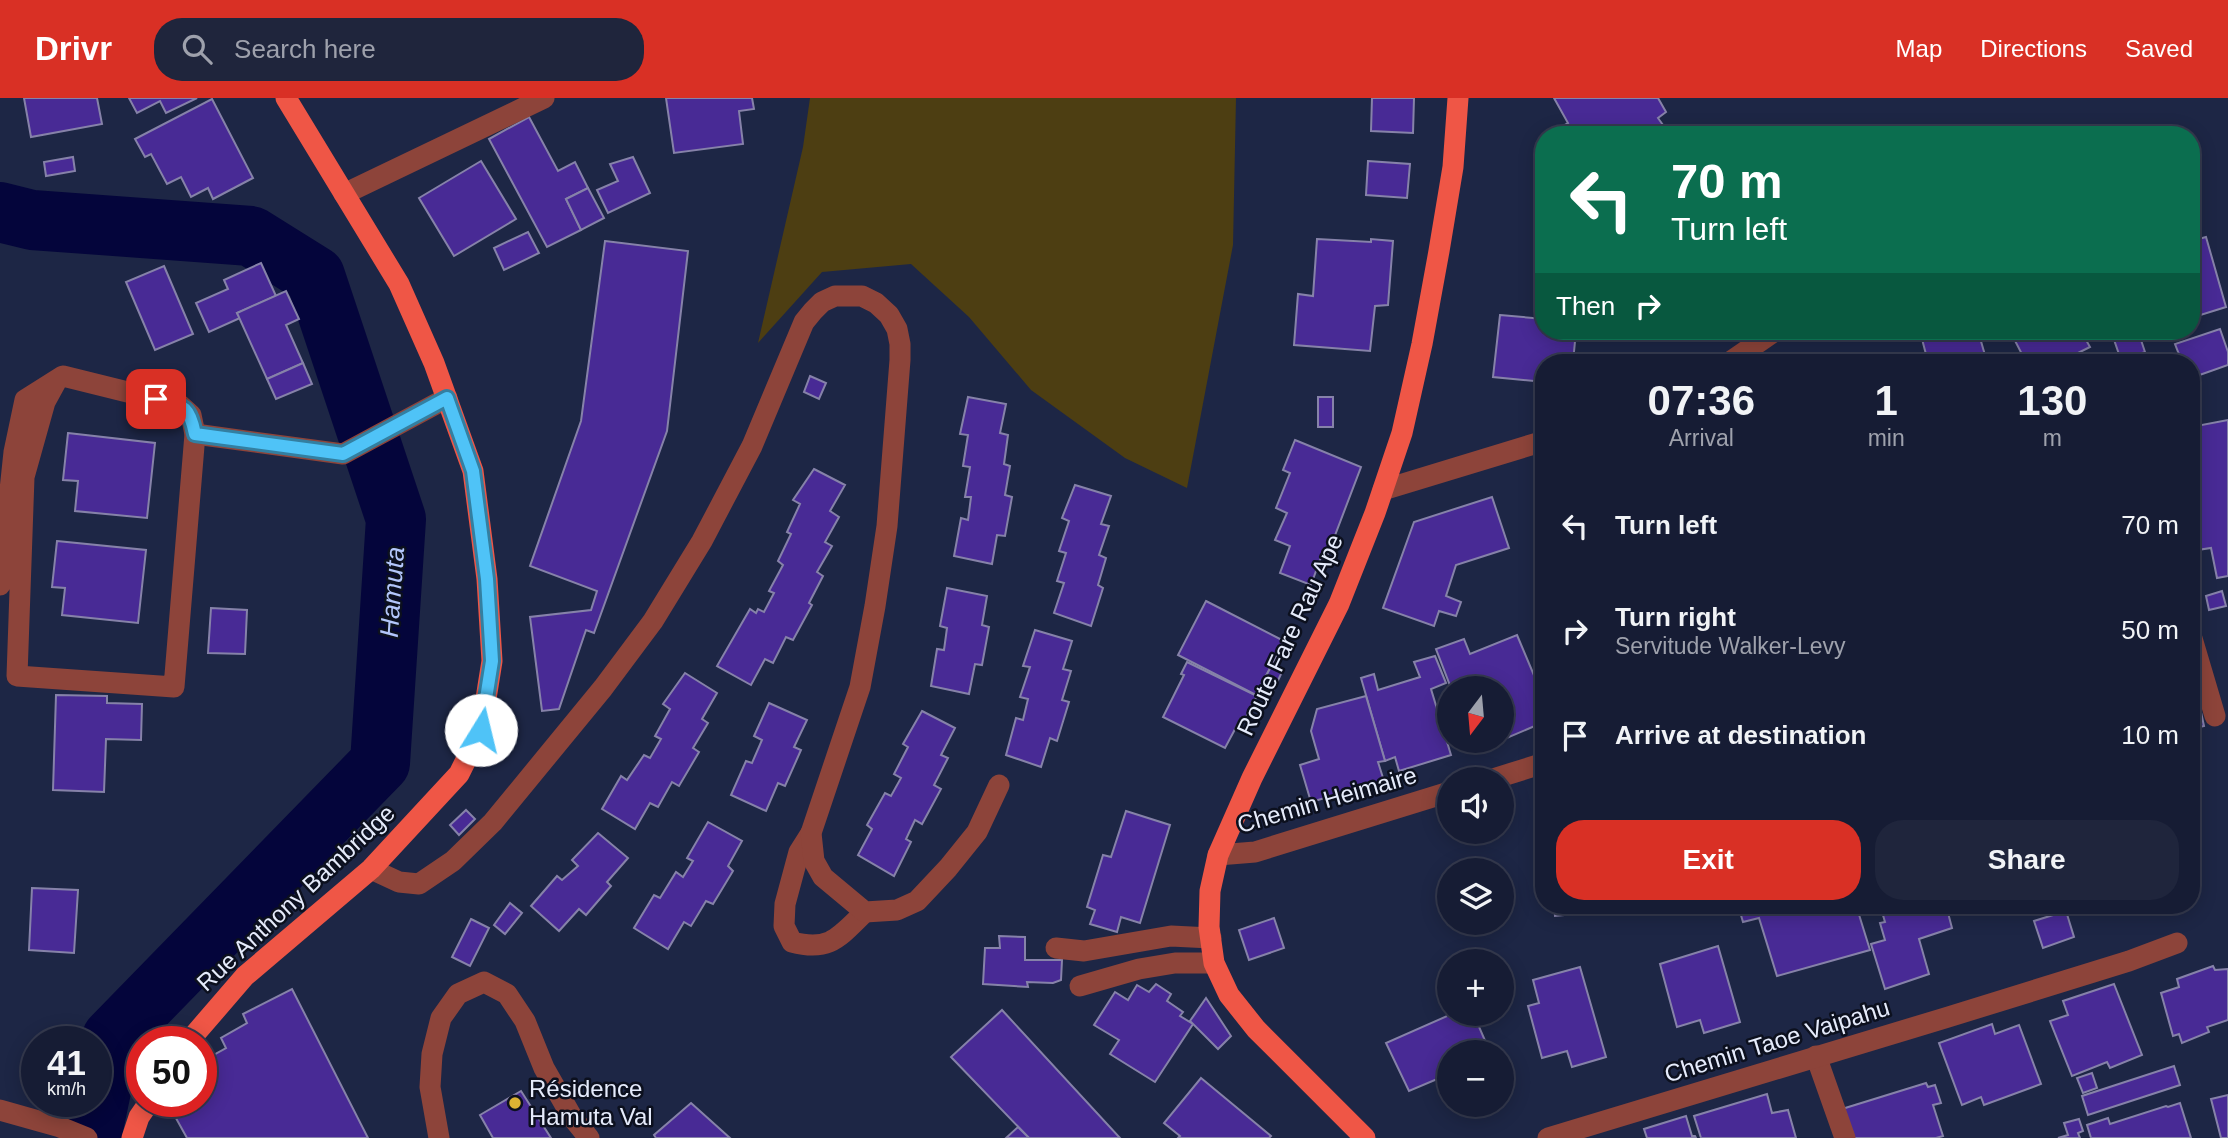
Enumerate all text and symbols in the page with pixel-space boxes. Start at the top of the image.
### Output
search box [154,18,644,81]
text: Drivr [35,30,112,67]
icon: search [178,30,216,68]
text: Search here [234,34,376,64]
text: Map [1896,35,1942,62]
text: Directions [1980,35,2087,62]
text: Saved [2125,35,2193,62]
icon: left [1556,154,1647,245]
text: 70 m [1671,154,1783,208]
text: Turn left [1671,211,1787,247]
icon: right [1629,287,1667,325]
text: Then [1556,291,1615,321]
pin [126,369,186,429]
text: 07:36 [1648,377,1755,424]
text: 1 [1874,377,1898,424]
text: 130 [2017,377,2087,424]
icon: arrive [137,380,175,418]
text: Arrival [1669,425,1734,451]
text: min [1868,425,1905,451]
text: m [2043,425,2062,451]
icon: left [1556,507,1594,545]
text: Turn left [1615,510,1717,540]
text: 70 m [2121,510,2179,540]
street label: Route Fare Rau Ape [1231,530,1348,740]
water label: Hamuta [374,546,410,638]
text: Turn right [1615,602,1736,632]
icon: right [1556,612,1594,650]
text: 50 m [2121,615,2179,645]
text: Servitude Walker-Levy [1615,633,1846,659]
north arrow [1437,676,1514,752]
map controls [1437,676,1514,1117]
position arrow [444,693,518,767]
icon: arrive [1556,717,1594,755]
text: Arrive at destination [1615,720,1866,750]
text: 10 m [2121,720,2179,750]
street label: Chemin Heimaire [1234,761,1420,838]
button: sound [1437,767,1514,844]
street label: Rue Anthony Bambridge [191,799,400,996]
button: Exit [1556,820,1861,900]
button: Share [1875,820,2179,900]
button: layers [1437,858,1514,935]
button: + [1437,949,1514,1026]
street label: Chemin Taoe Vaipahu [1661,993,1893,1088]
speed limit sign: 50 [126,1026,217,1117]
button: − [1437,1040,1514,1117]
text: 41 [47,1043,86,1082]
place label: Résidence Hamuta Val [529,1075,653,1130]
text: km/h [47,1079,86,1099]
marker: Résidence Hamuta Val [507,1095,523,1111]

